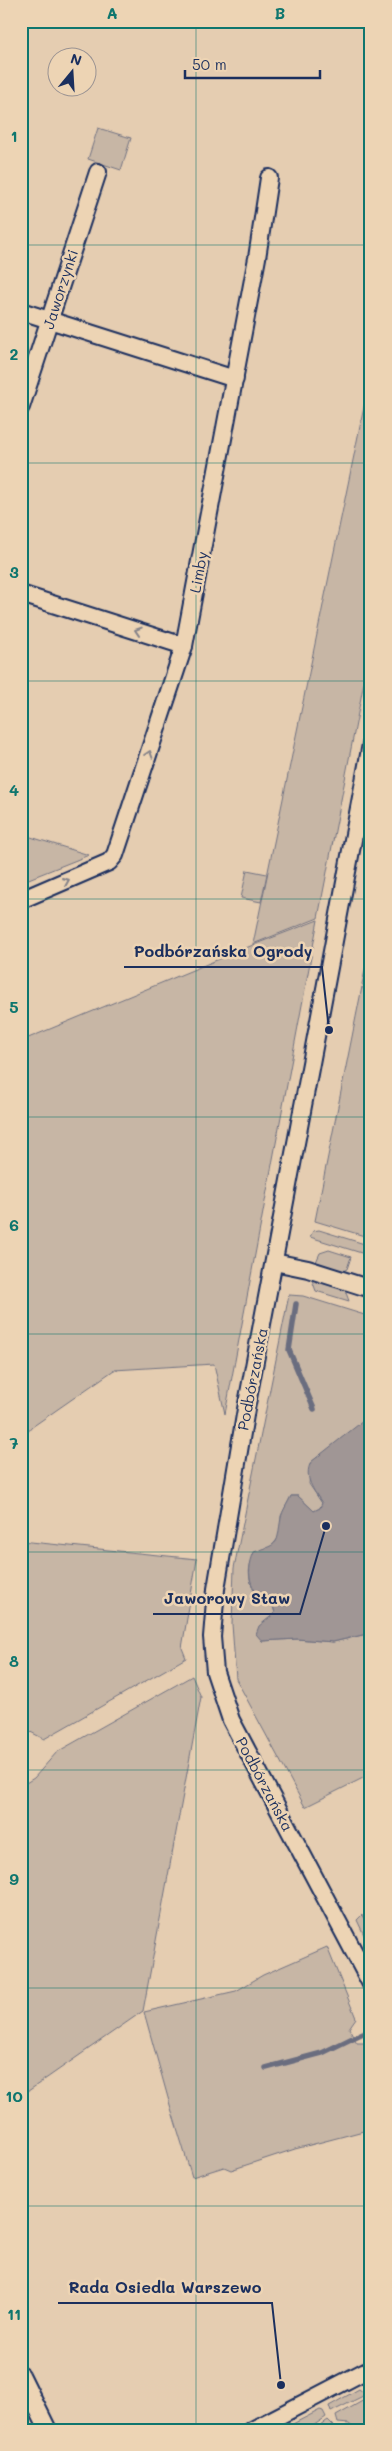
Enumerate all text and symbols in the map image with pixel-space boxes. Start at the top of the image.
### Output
text: A [106,2,118,23]
text: B [275,2,285,23]
north arrow [48,48,98,98]
text: N [68,48,84,70]
scale bar [185,48,320,80]
text: 50 m [192,54,227,74]
text: 1 [10,125,18,146]
street label: Jaworzynki [38,247,82,331]
text: 2 [10,343,19,364]
street label: Limby [184,549,212,594]
text: 3 [9,561,19,582]
one-way arrow [134,627,142,637]
one-way arrow [143,751,153,759]
text: 4 [9,779,19,800]
one-way arrow [61,876,70,887]
callout: Podbórzańska Ogrody [124,936,322,967]
text: Podbórzańska Ogrody [134,940,313,961]
text: 5 [9,996,19,1017]
text: 6 [9,1214,19,1235]
street label: Podbórzańska [232,1326,272,1432]
text: 7 [10,1432,19,1453]
callout: Jaworowy Staw [153,1583,300,1614]
text: Jaworowy Staw [164,1587,290,1608]
text: 8 [9,1650,19,1671]
street label: Podbórzańska [232,1733,298,1835]
text: 9 [9,1868,19,1889]
text: 10 [5,2085,23,2106]
callout: Rada Osiedla Warszewo [58,2272,272,2303]
text: Rada Osiedla Warszewo [68,2276,262,2297]
text: 11 [7,2303,21,2324]

